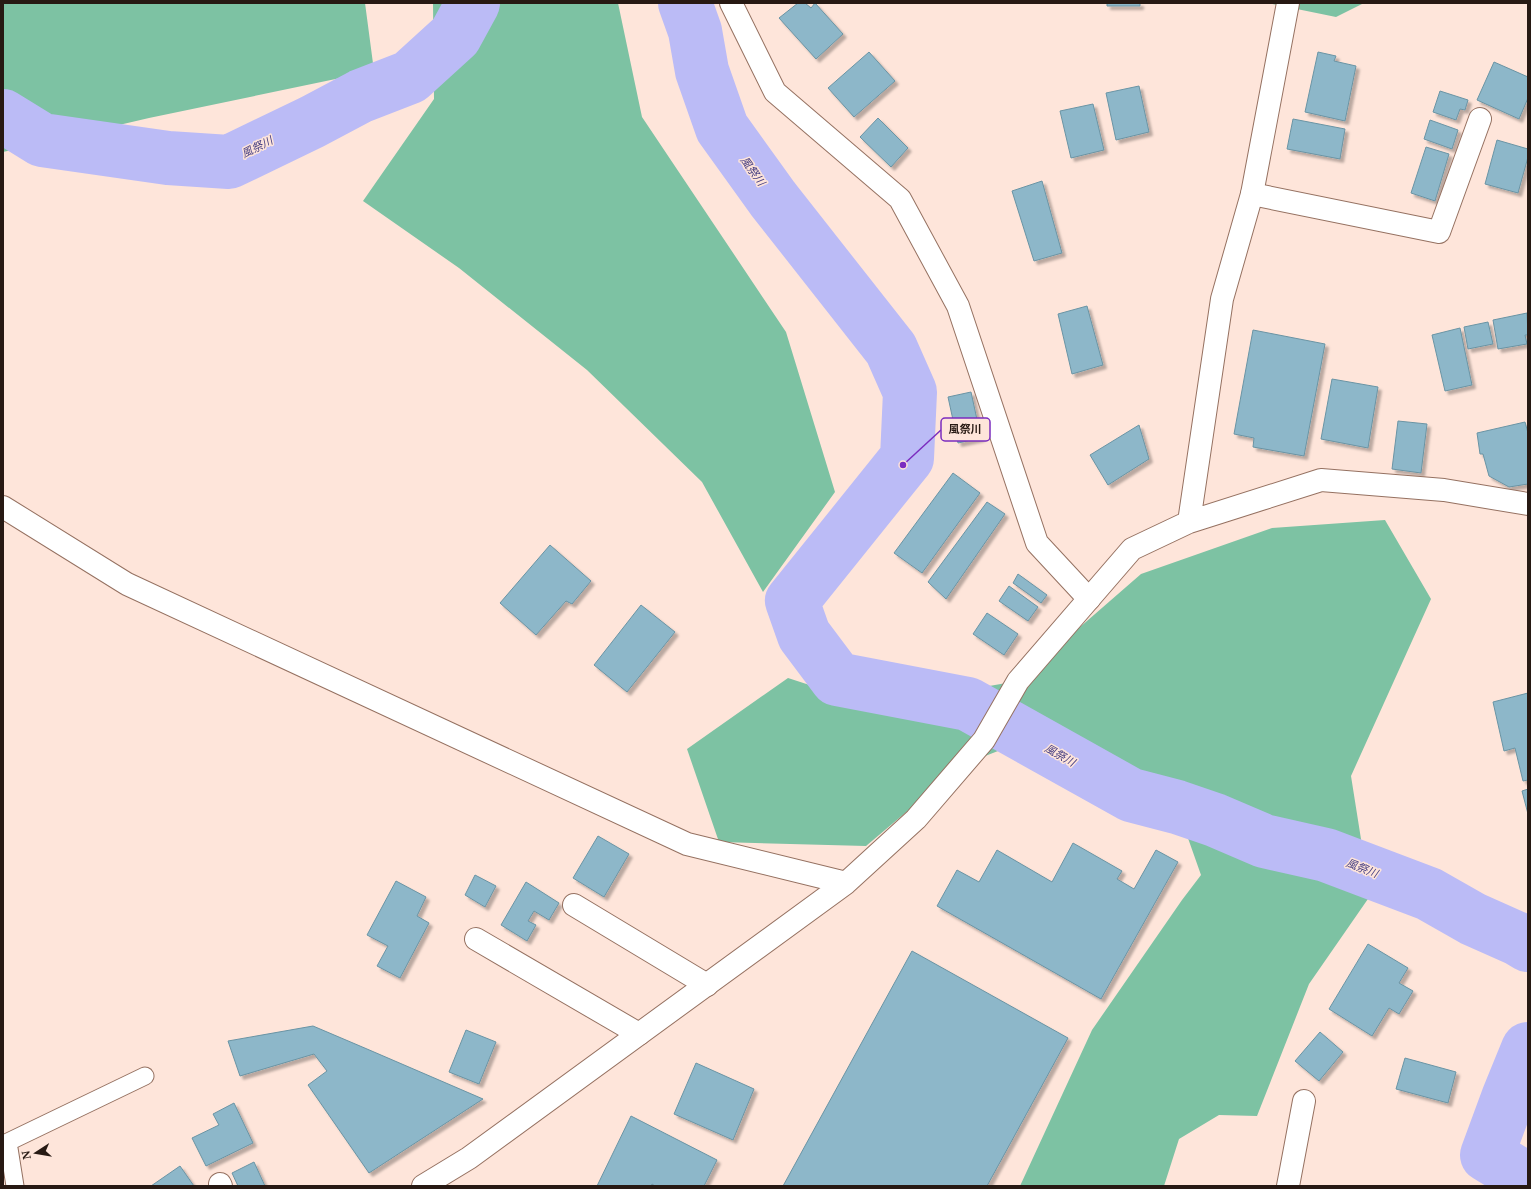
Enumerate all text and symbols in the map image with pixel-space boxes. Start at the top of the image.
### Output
water label: 風祭川 [239,132,276,161]
water label: 風祭川 [738,153,770,189]
callout: 風祭川 [941,418,990,441]
text: 風祭川 [949,421,982,436]
water label: 風祭川 [1042,740,1079,770]
water label: 風祭川 [1344,855,1381,881]
north arrow [16,1133,56,1173]
text: N [17,1149,34,1161]

